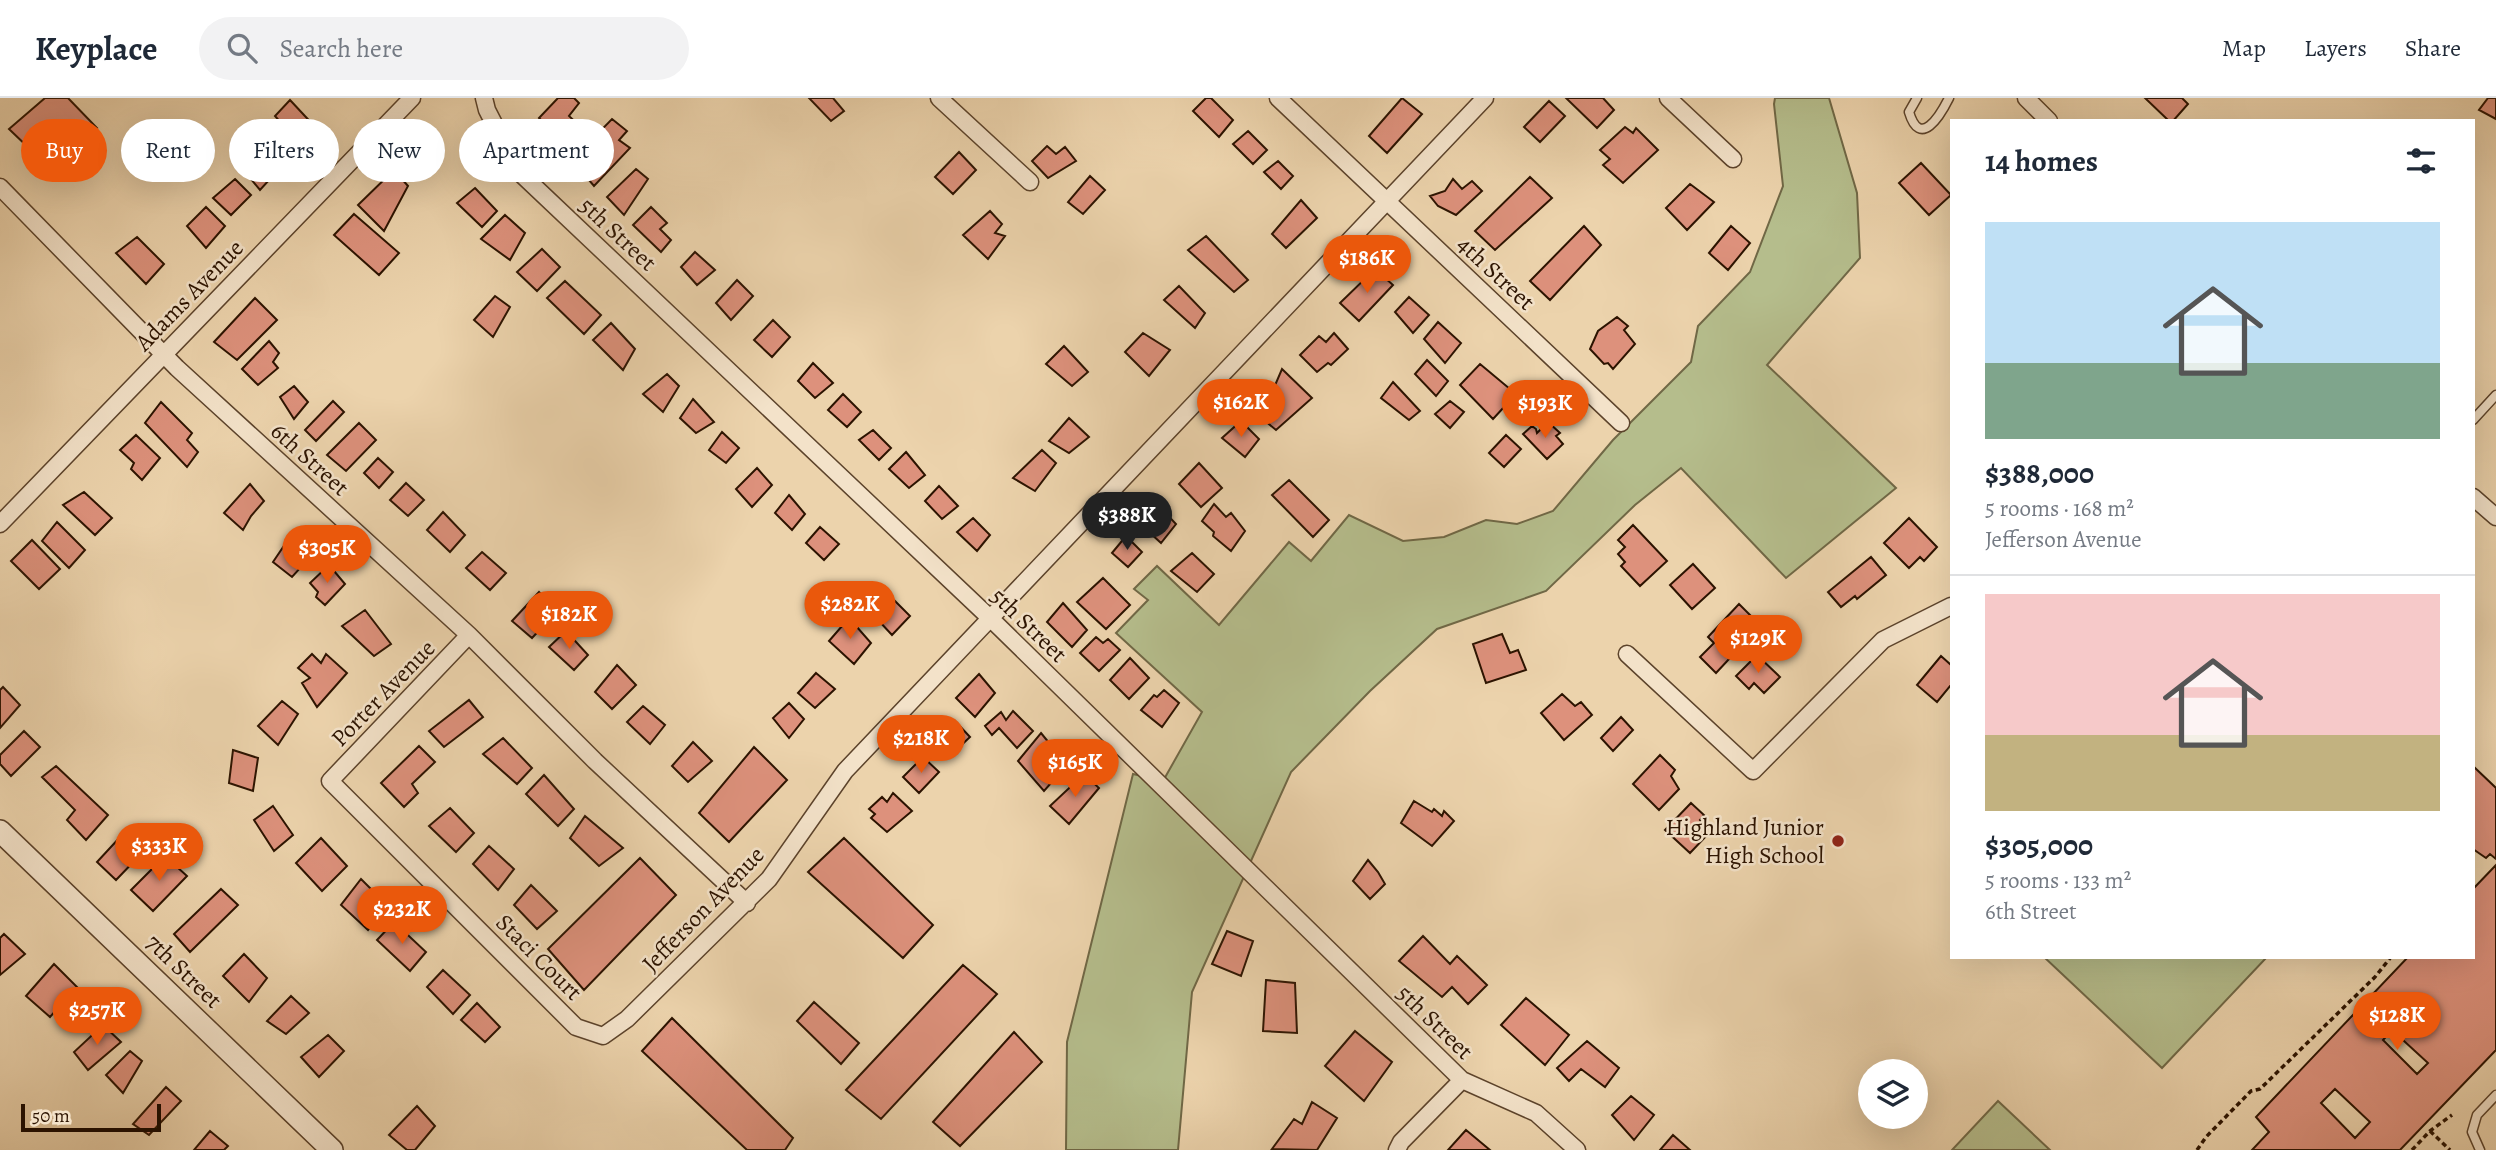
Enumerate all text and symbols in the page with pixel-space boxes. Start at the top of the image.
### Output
search box [199,17,689,80]
text: Keyplace [35,26,157,71]
icon: search [223,29,261,67]
text: Search here [279,31,403,66]
text: Map [2222,32,2266,64]
text: Layers [2304,32,2367,64]
text: Share [2405,32,2461,64]
chip: Buy [21,119,107,182]
chip: Rent [121,119,215,182]
chip: Filters [229,119,339,182]
chip: New [353,119,445,182]
chip: Apartment [459,119,614,182]
text: 14 homes [1985,141,2098,181]
icon: filters [2402,142,2440,180]
street label: 5th Street [572,190,664,278]
street label: 4th Street [1450,229,1542,317]
street label: Adams Avenue [127,232,250,358]
pin: $186K [1318,236,1416,295]
text: $186K [1339,242,1395,273]
icon: home [2150,268,2276,394]
pin: $162K [1192,380,1290,439]
pin: $193K [1496,380,1594,440]
text: $162K [1213,386,1269,417]
text: $193K [1518,387,1572,418]
street label: 6th Street [264,415,356,503]
text: $388,000 [1985,453,2094,493]
pin: $388K [1078,492,1176,552]
text: 5 rooms · 168 m² [1985,493,2134,524]
text: $388K [1098,499,1156,530]
text: Jefferson Avenue [1985,524,2141,555]
pin: $305K [278,526,376,585]
text: $305K [298,532,356,563]
street label: 5th Street [984,581,1074,669]
pin: $282K [801,582,899,641]
text: $282K [820,588,880,619]
pin: $182K [520,592,618,651]
text: $182K [541,598,597,629]
pin: $129K [1709,616,1807,675]
text: $129K [1730,622,1786,653]
street label: Porter Avenue [324,632,442,754]
icon: home [2150,640,2276,766]
pin: $218K [872,716,970,775]
text: $218K [893,722,949,753]
pin: $165K [1026,740,1124,799]
text: $165K [1048,746,1102,777]
place label: Highland Junior High School [1666,811,1824,871]
pin: $333K [110,824,208,883]
text: $305,000 [1985,825,2093,865]
text: $333K [131,830,187,861]
marker: Highland Junior High School [1830,833,1846,849]
street label: Jefferson Avenue [635,839,771,979]
text: 5 rooms · 133 m² [1985,865,2131,896]
pin: $232K [353,886,451,946]
text: $232K [373,893,431,924]
text: 6th Street [1985,896,2077,927]
street label: Staci Court [489,907,589,1007]
street label: 7th Street [139,927,229,1015]
street label: 5th Street [1390,978,1480,1066]
pin: $257K [48,988,146,1047]
pin: $128K [2348,992,2446,1052]
text: $257K [69,994,125,1025]
text: $128K [2369,999,2425,1030]
map controls [1858,1059,1928,1129]
button: layers [1858,1059,1928,1129]
scale bar [21,1101,161,1133]
text: 50 m [32,1103,70,1129]

